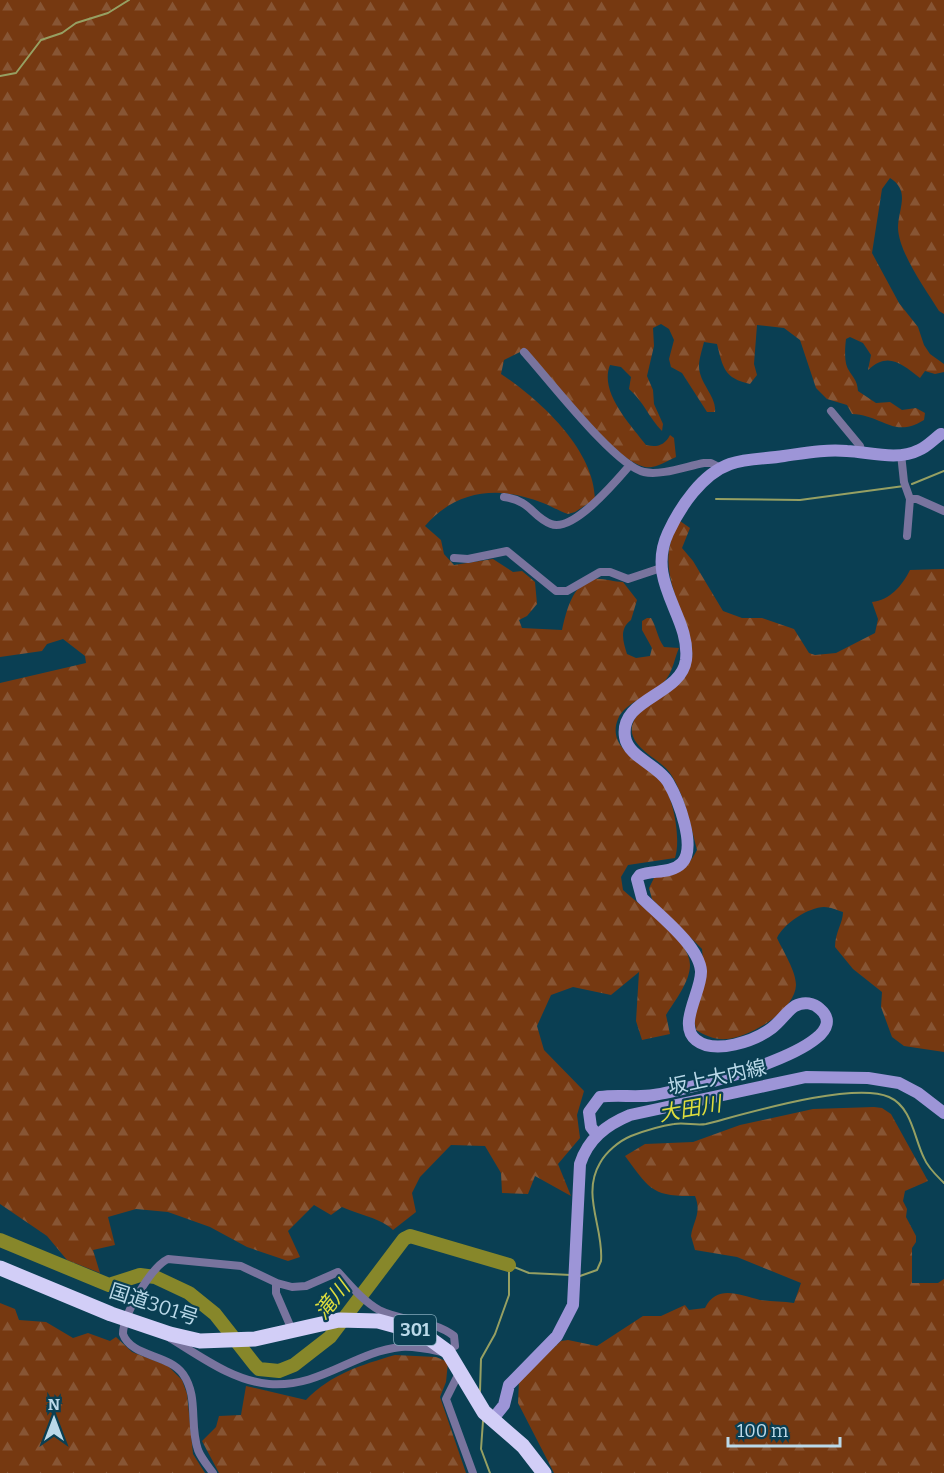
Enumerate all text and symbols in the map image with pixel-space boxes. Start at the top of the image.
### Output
street label: 坂上大内線 [666,1055,768,1099]
water label: 大田川 [657,1090,725,1127]
water label: 滝川 [309,1274,357,1325]
street label: 国道301号 [106,1278,202,1330]
road number: 301 [394,1315,436,1345]
north arrow [24,1389,84,1449]
text: N [48,1395,60,1414]
scale bar [728,1410,840,1448]
text: 100 m [737,1420,788,1442]

